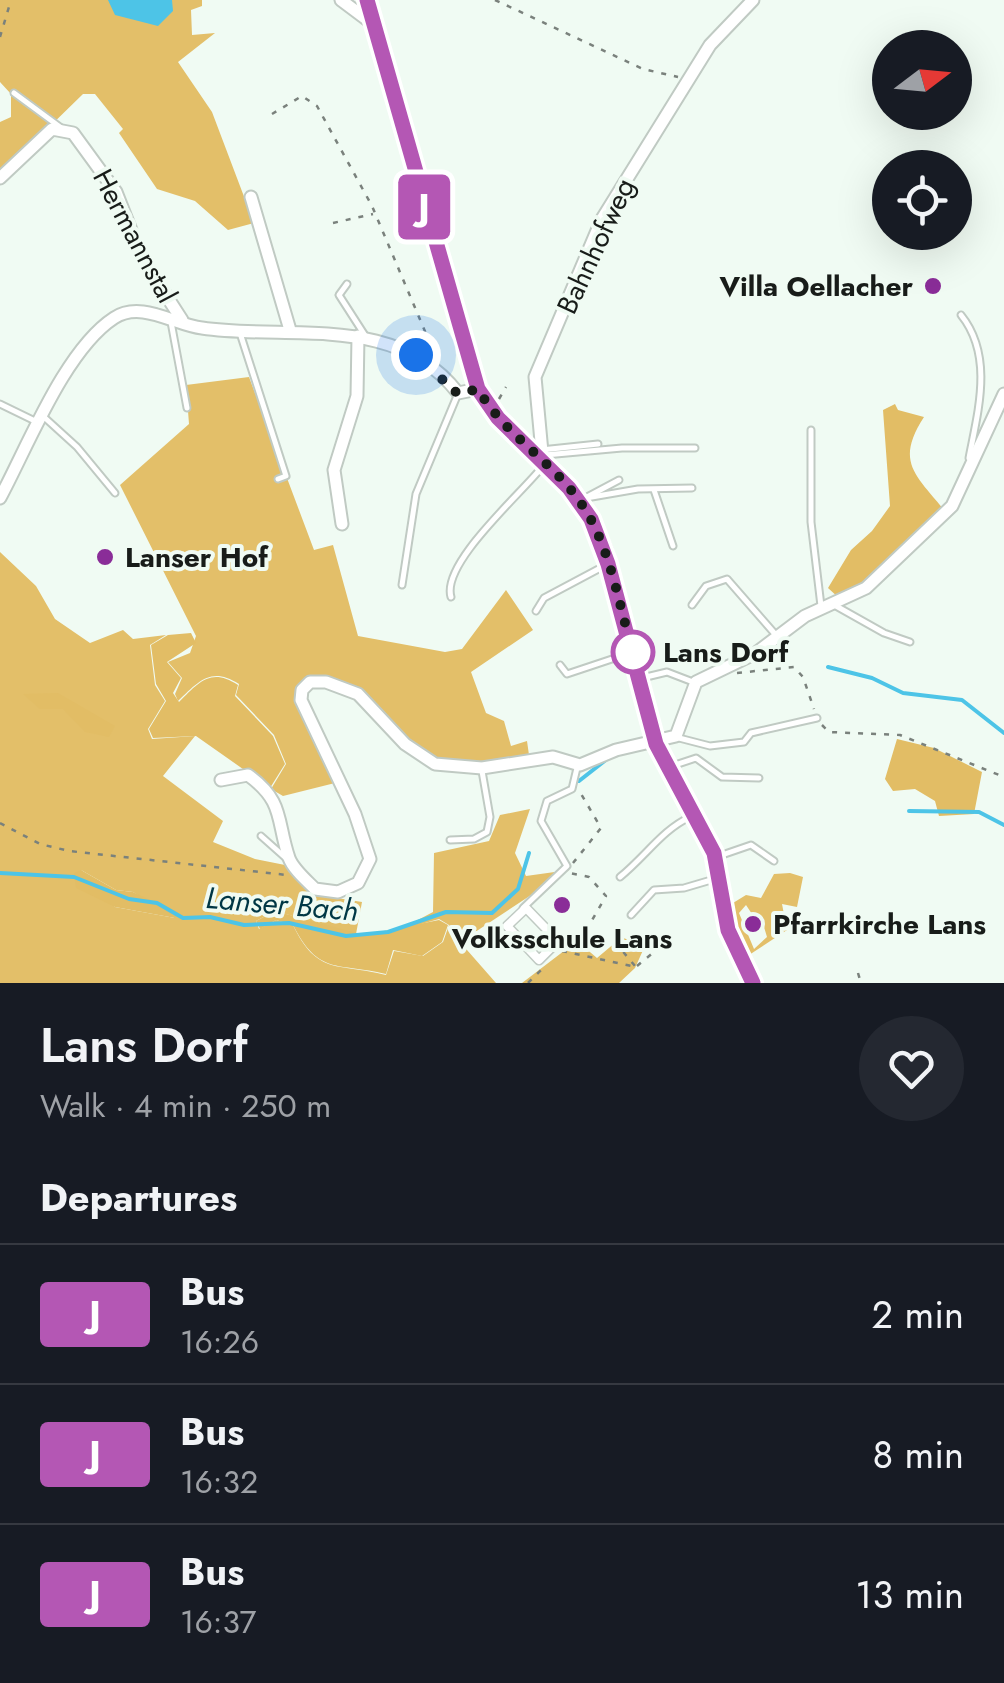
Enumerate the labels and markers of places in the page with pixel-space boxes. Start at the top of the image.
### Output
place label: Villa Oellacher [719,266,913,307]
marker: Villa Oellacher [922,275,944,297]
place label: Lanser Hof [125,537,269,578]
marker: Lanser Hof [94,546,116,568]
marker: Lans Dorf [612,631,654,673]
place label: Lans Dorf [663,632,790,673]
marker: Volksschule Lans [551,894,573,916]
place label: Pfarrkirche Lans [773,904,986,945]
marker: Pfarrkirche Lans [742,913,764,935]
place label: Volksschule Lans [451,918,673,959]

